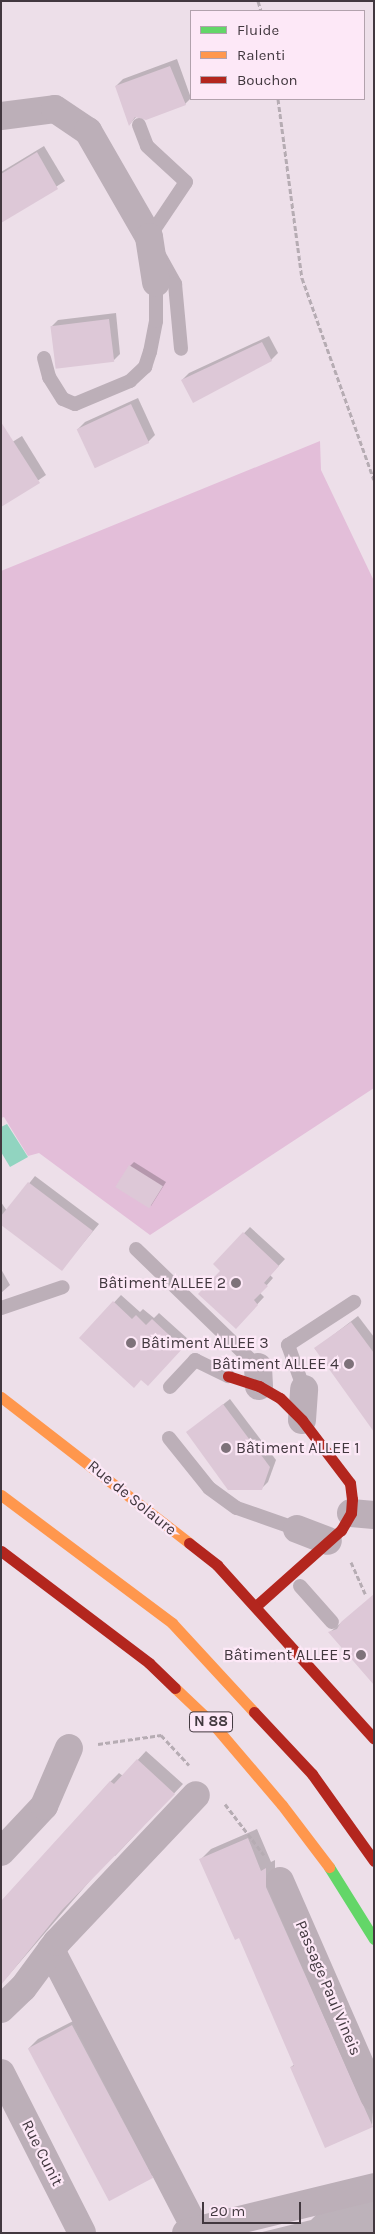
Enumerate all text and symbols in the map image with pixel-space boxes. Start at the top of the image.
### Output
legend [190,10,365,100]
text: Fluide [237,21,279,39]
text: Ralenti [237,46,286,64]
text: Bouchon [237,71,298,89]
place label: Bâtiment ALLEE 2 [99,1273,226,1293]
marker: Bâtiment ALLEE 2 [230,1277,242,1289]
place label: Bâtiment ALLEE 3 [141,1333,269,1353]
marker: Bâtiment ALLEE 3 [125,1337,137,1349]
place label: Bâtiment ALLEE 4 [212,1354,339,1374]
marker: Bâtiment ALLEE 4 [343,1358,355,1370]
place label: Bâtiment ALLEE 1 [236,1438,359,1458]
marker: Bâtiment ALLEE 1 [220,1442,232,1454]
street label: Rue de Solaure [84,1456,180,1540]
place label: Bâtiment ALLEE 5 [224,1645,351,1665]
marker: Bâtiment ALLEE 5 [355,1649,367,1661]
road number: N 88 [188,1710,234,1734]
street label: Passage Paul Vineis [291,1918,365,2058]
street label: Rue Cunit [17,2117,67,2189]
scale bar [205,2192,304,2224]
text: 20 m [210,2202,245,2220]

